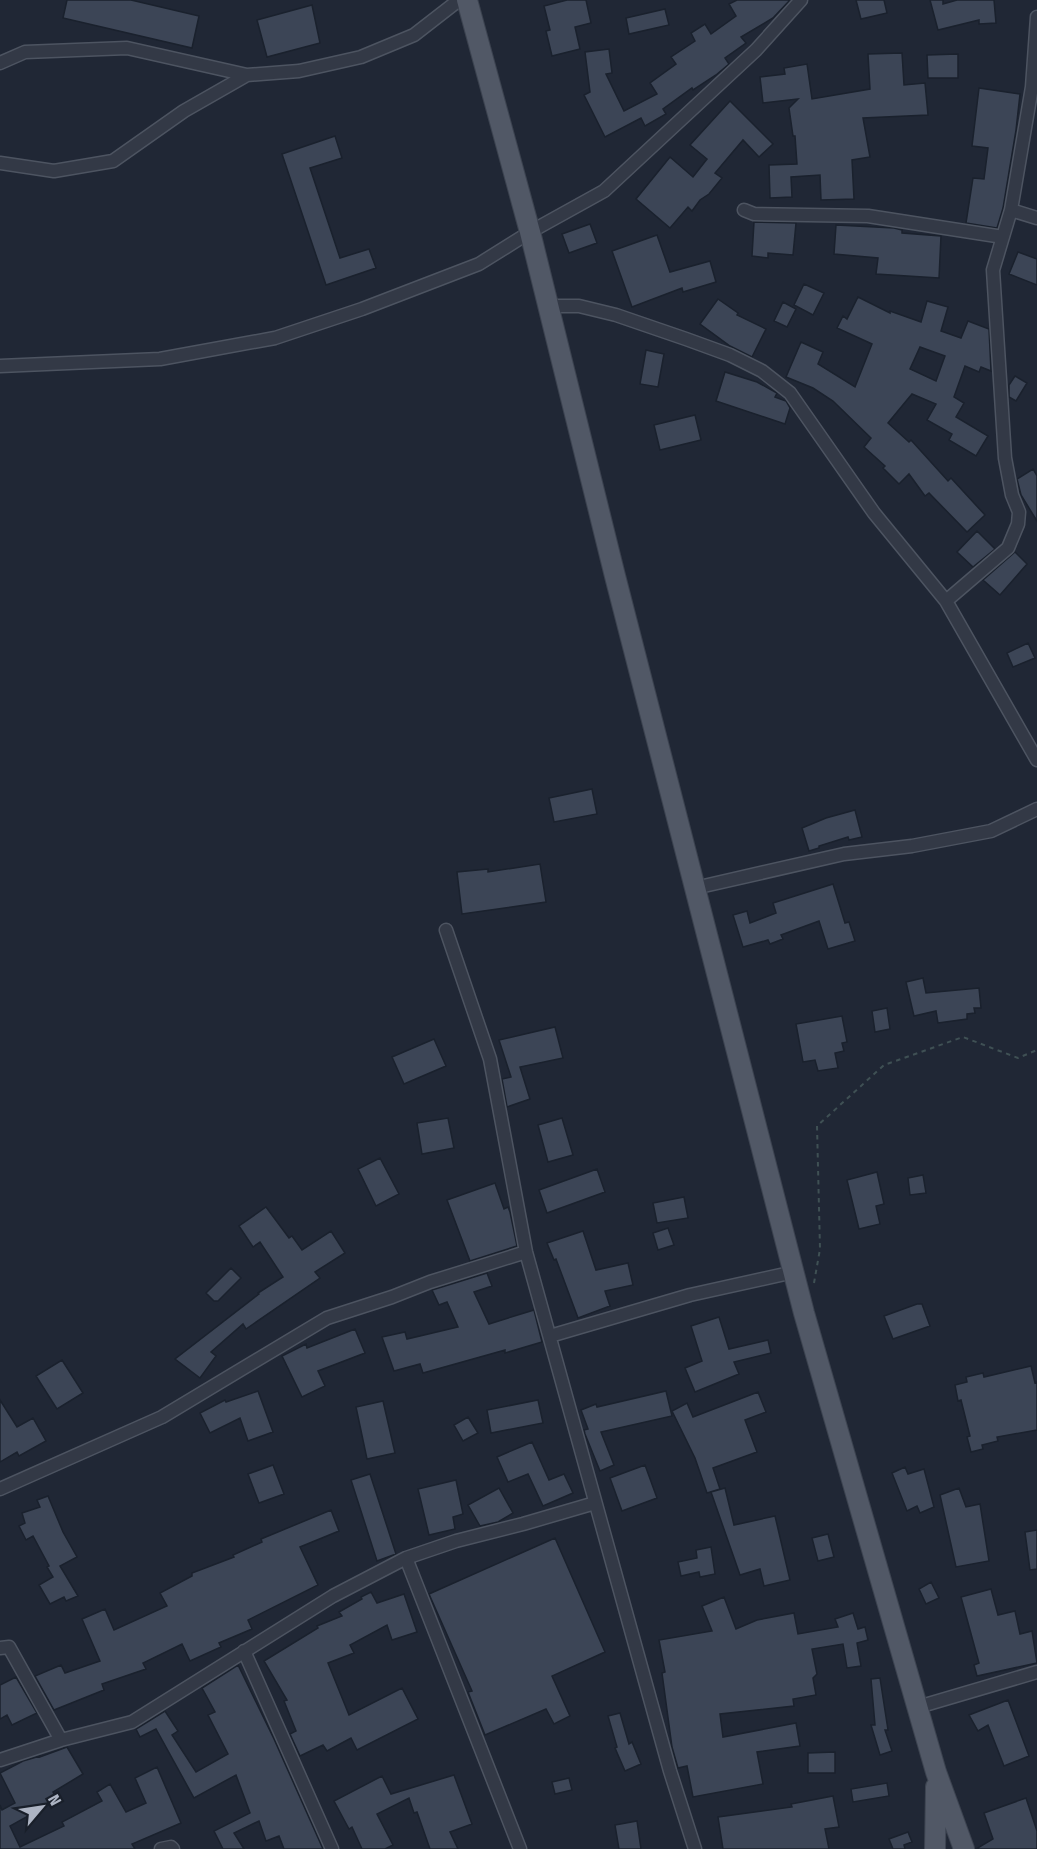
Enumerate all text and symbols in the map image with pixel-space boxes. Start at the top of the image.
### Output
north arrow [12,1777,72,1837]
text: N [44,1791,65,1809]

